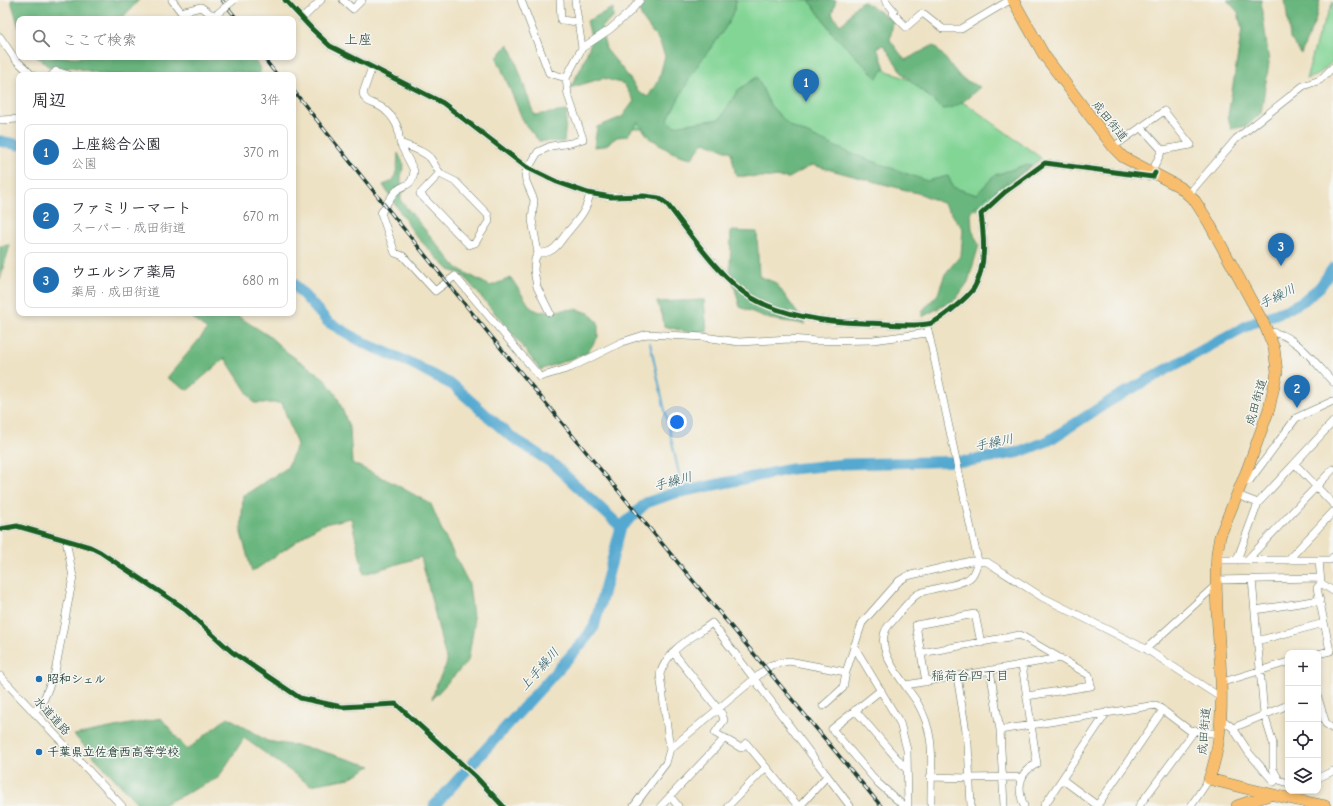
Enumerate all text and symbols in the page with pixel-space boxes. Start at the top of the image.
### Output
search box [16,16,296,60]
icon: search [30,27,52,49]
text: ここで検索 [62,31,137,49]
district label: 上座 [344,31,372,48]
pin: 1 [793,69,819,102]
text: 周辺 [32,91,66,110]
text: 3件 [260,92,280,107]
street label: 成田街道 [1089,98,1131,144]
text: 上座総合公園 [71,135,161,153]
text: 1 [43,145,49,160]
text: 370 m [243,145,279,160]
text: 公園 [71,156,97,171]
text: ファミリーマート [71,199,192,217]
text: 2 [43,209,49,224]
text: 670 m [243,209,279,224]
text: スーパー · 成田街道 [71,220,185,235]
pin: 3 [1268,233,1294,266]
text: ウエルシア薬局 [71,263,176,281]
text: 3 [43,273,49,288]
text: 680 m [242,273,279,288]
water label: 手繰川 [1256,281,1298,311]
text: 薬局 · 成田街道 [71,284,160,299]
pin: 2 [1284,375,1310,408]
street label: 成田街道 [1243,377,1269,427]
your location [667,412,687,432]
water label: 手繰川 [973,431,1015,453]
water label: 手繰川 [652,469,694,493]
water label: 上手繰川 [516,645,562,693]
map controls [1285,650,1321,794]
button: + [1285,650,1321,686]
district label: 稲荷台四丁目 [931,668,1009,683]
place label: 昭和シェル [47,672,106,686]
marker: 昭和シェル [34,674,44,684]
button: − [1285,686,1321,722]
street label: 水道道路 [31,694,73,738]
street label: 成田街道 [1195,706,1213,756]
button: locate [1285,722,1321,758]
place label: 千葉県立佐倉西高等学校 [47,745,179,759]
marker: 千葉県立佐倉西高等学校 [34,747,44,757]
button: layers [1285,758,1321,794]

